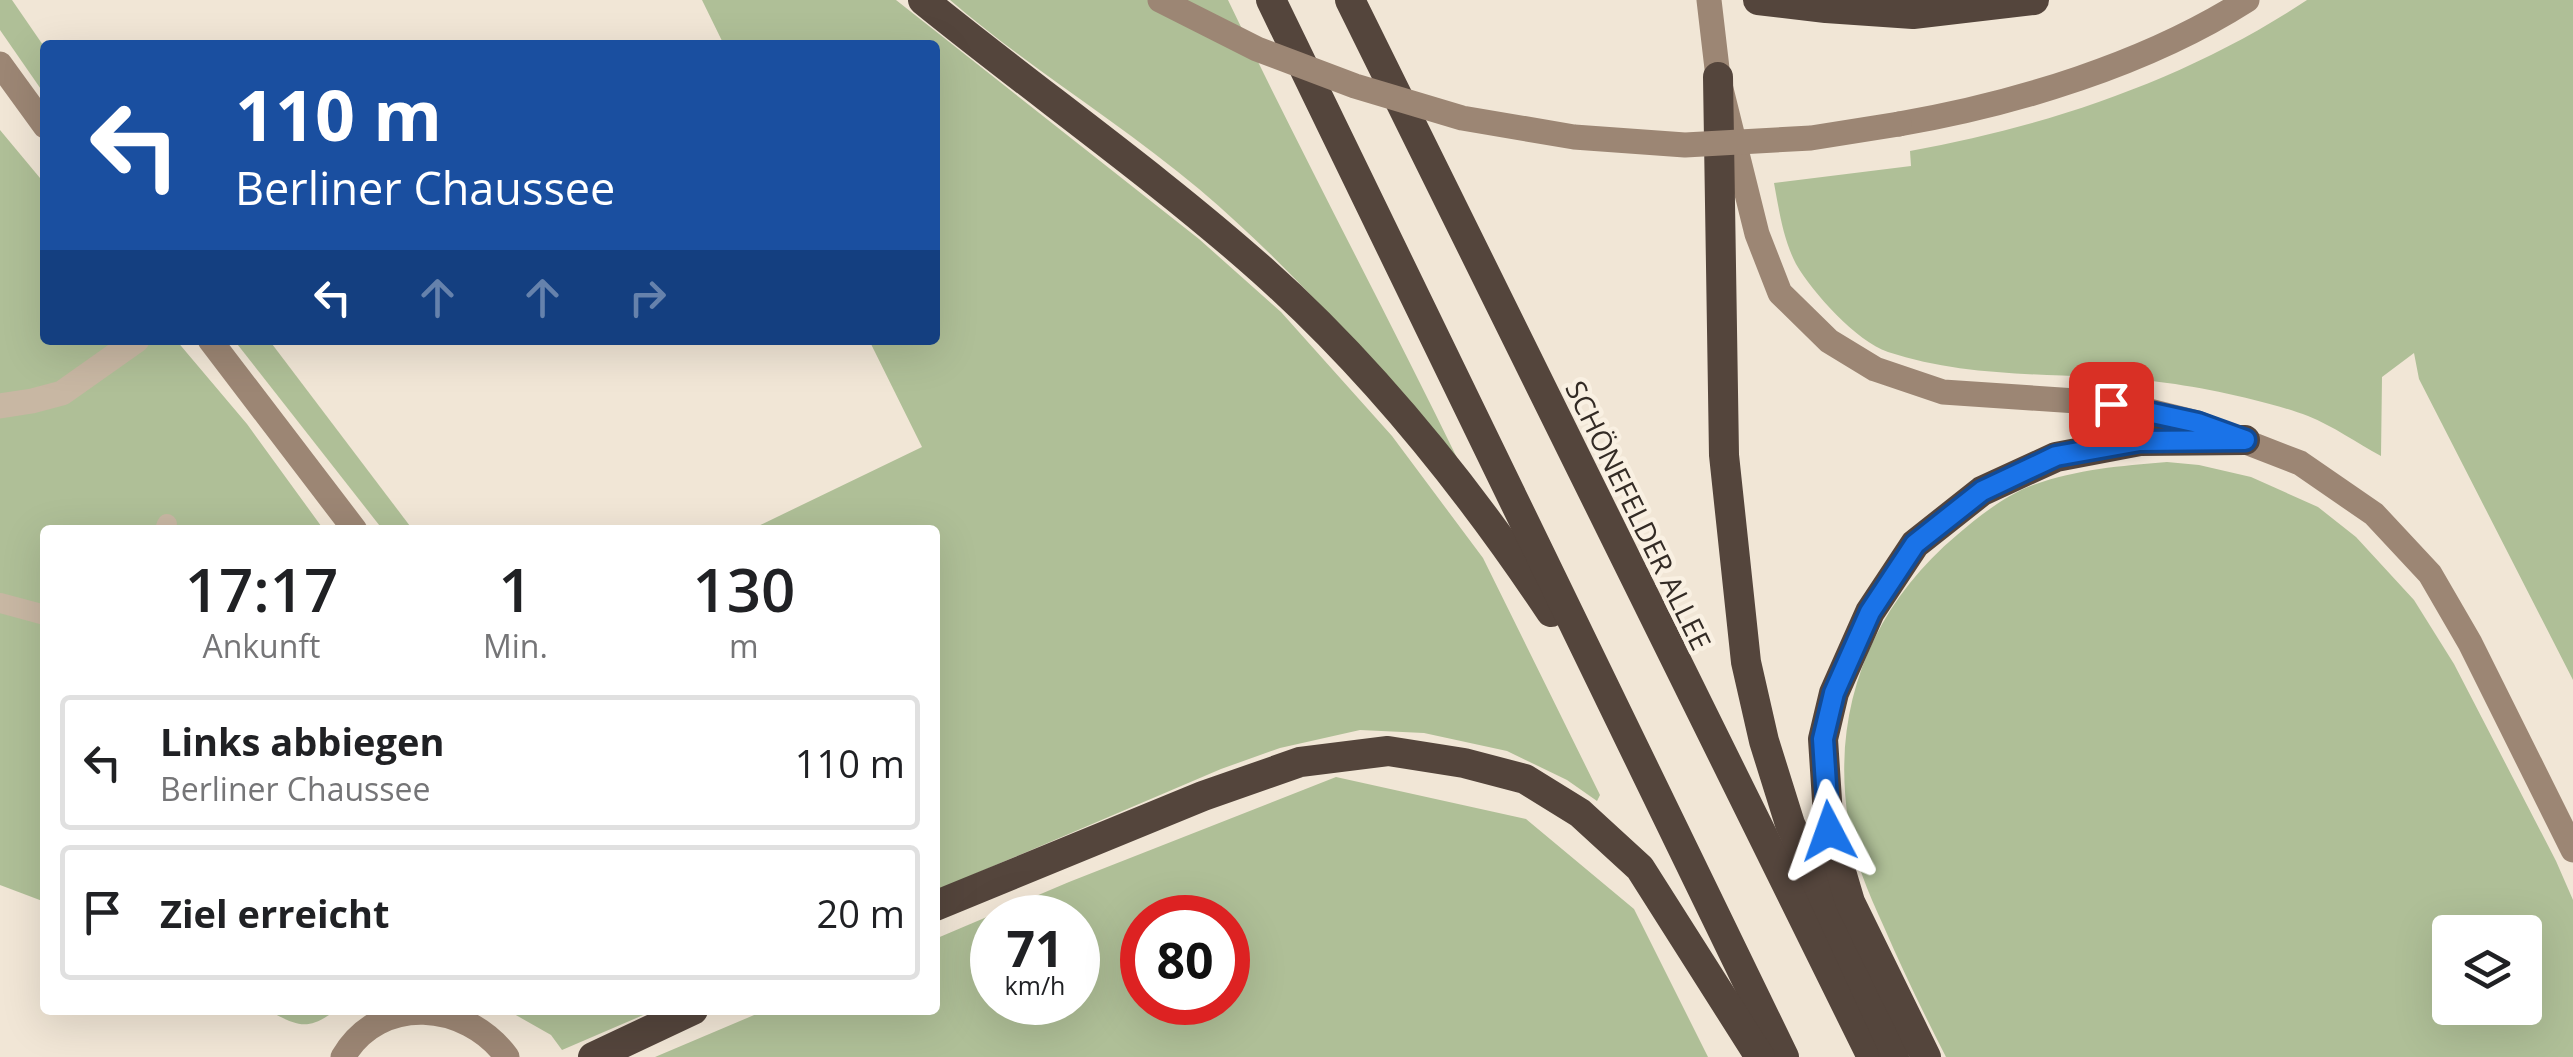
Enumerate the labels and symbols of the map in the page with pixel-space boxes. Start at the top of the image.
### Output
pin [2069,362,2154,447]
street label: SCHÖNEFELDER ALLEE [1557,374,1721,656]
position arrow [1777,779,1881,883]
speed limit sign: 80 [1120,895,1250,1025]

